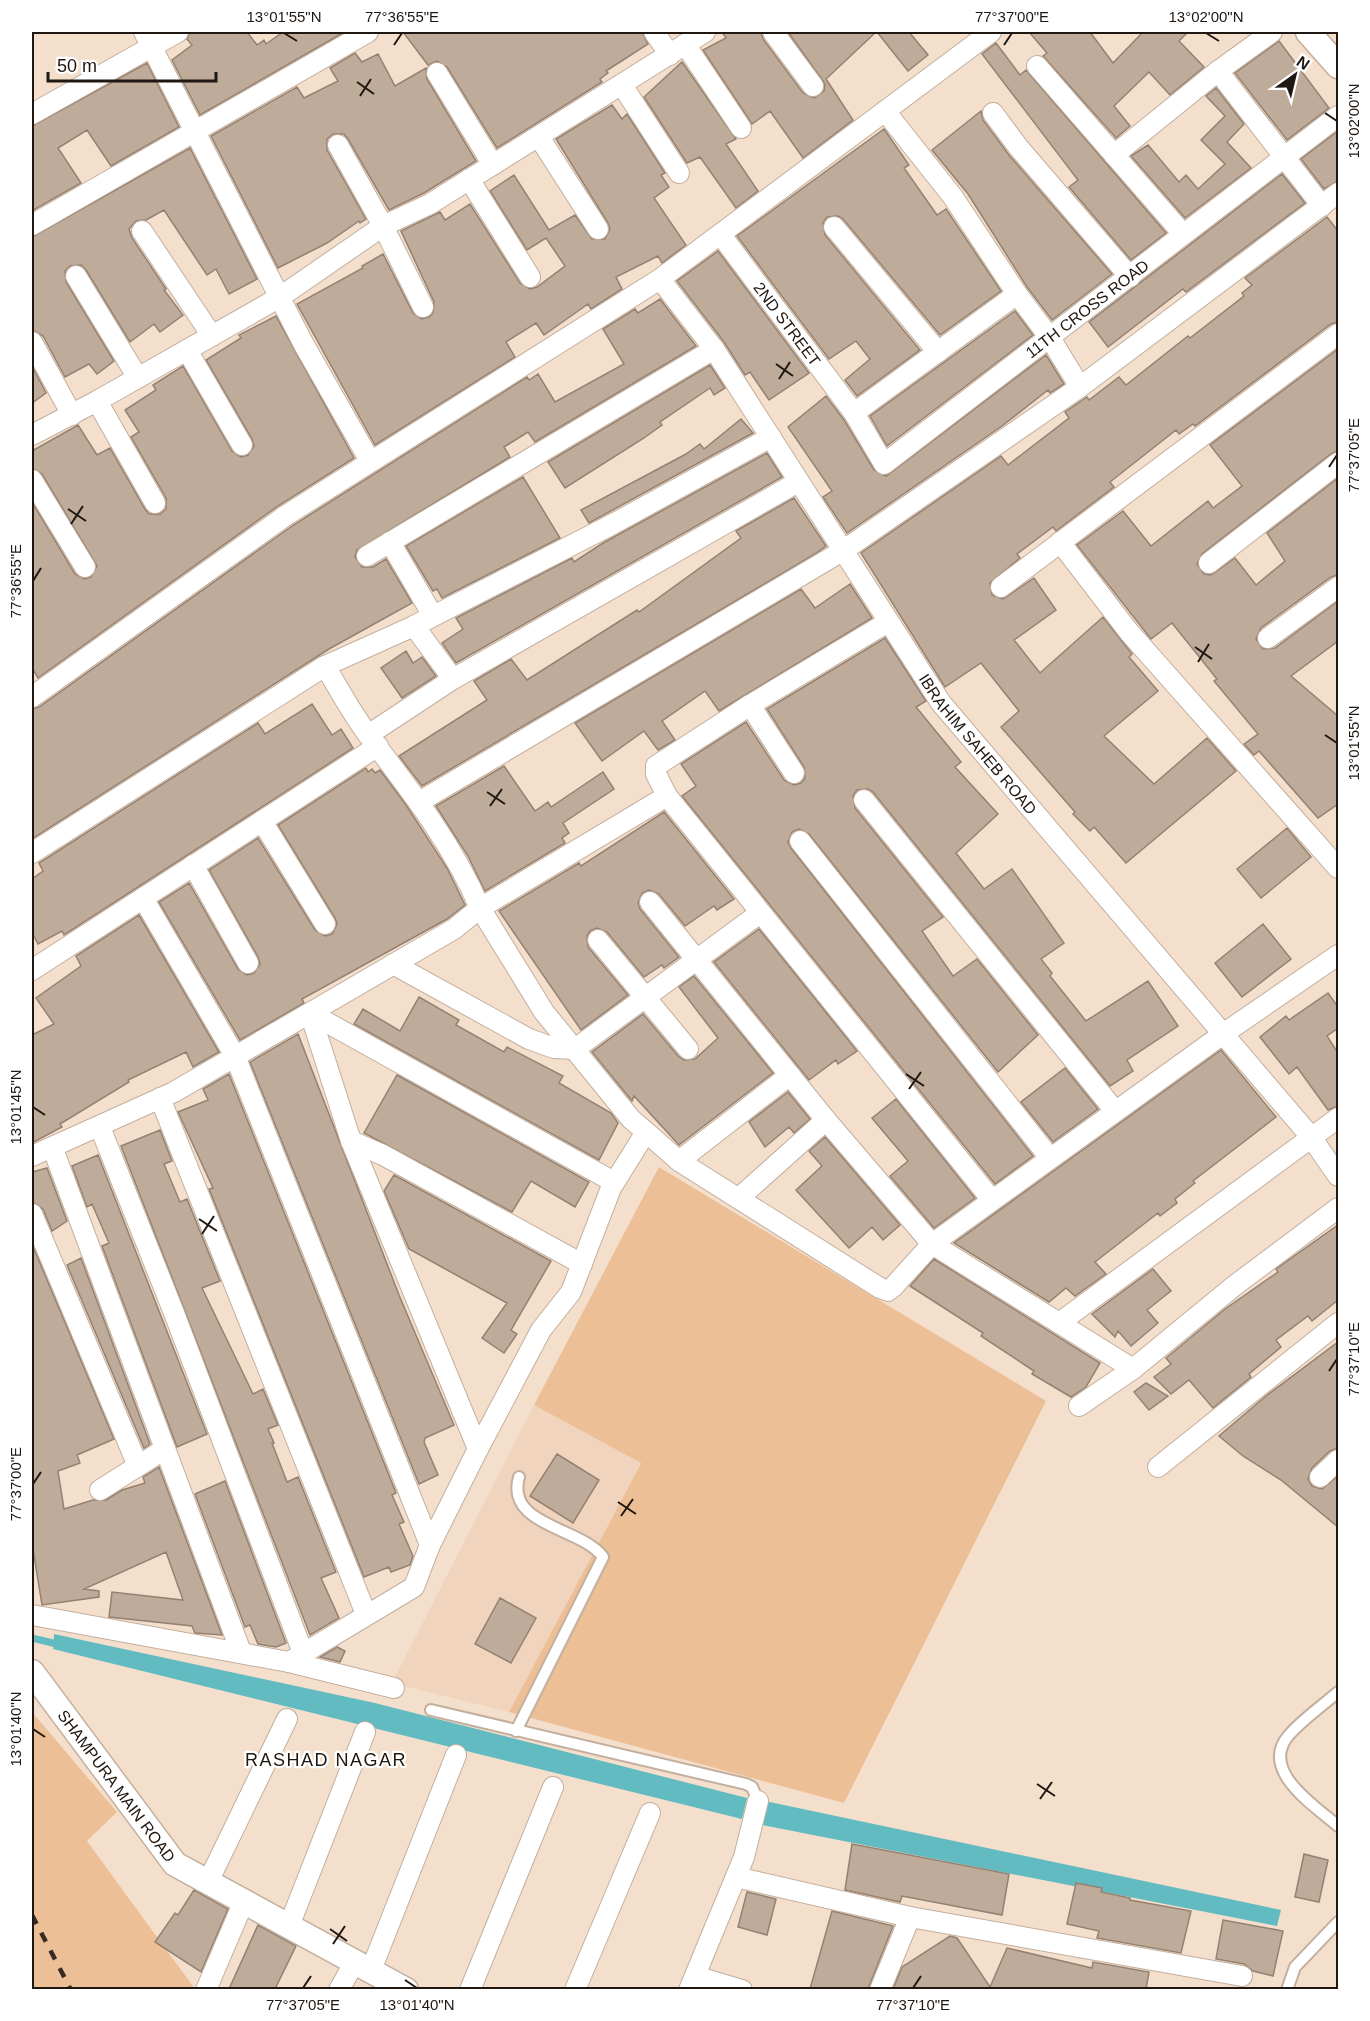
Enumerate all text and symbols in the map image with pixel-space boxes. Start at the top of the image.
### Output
text: 13°01'55"N [246,8,322,25]
text: 77°36'55"E [365,8,439,25]
text: 77°37'00"E [975,8,1049,25]
text: 13°02'00"N [1168,8,1244,25]
scale bar [48,45,216,83]
north arrow [1265,45,1325,105]
text: N [1294,53,1313,73]
text: 50 m [57,56,97,76]
text: 13°02'00"N [1345,83,1362,159]
street label: 11TH CROSS ROAD [1022,256,1152,361]
street label: 2ND STREET [751,279,824,369]
text: 77°37'05"E [1345,418,1362,492]
text: 77°36'55"E [7,544,24,618]
street label: IBRAHIM SAHEB ROAD [916,671,1040,817]
text: 13°01'55"N [1345,705,1362,781]
text: 13°01'45"N [7,1069,24,1145]
text: 77°37'10"E [1345,1322,1362,1396]
text: 77°37'00"E [7,1447,24,1521]
text: 13°01'40"N [7,1691,24,1767]
street label: SHAMPURA MAIN ROAD [55,1707,179,1865]
district label: RASHAD NAGAR [245,1750,407,1770]
text: 77°37'05"E [266,1996,340,2013]
text: 13°01'40"N [379,1996,455,2013]
text: 77°37'10"E [876,1996,950,2013]

